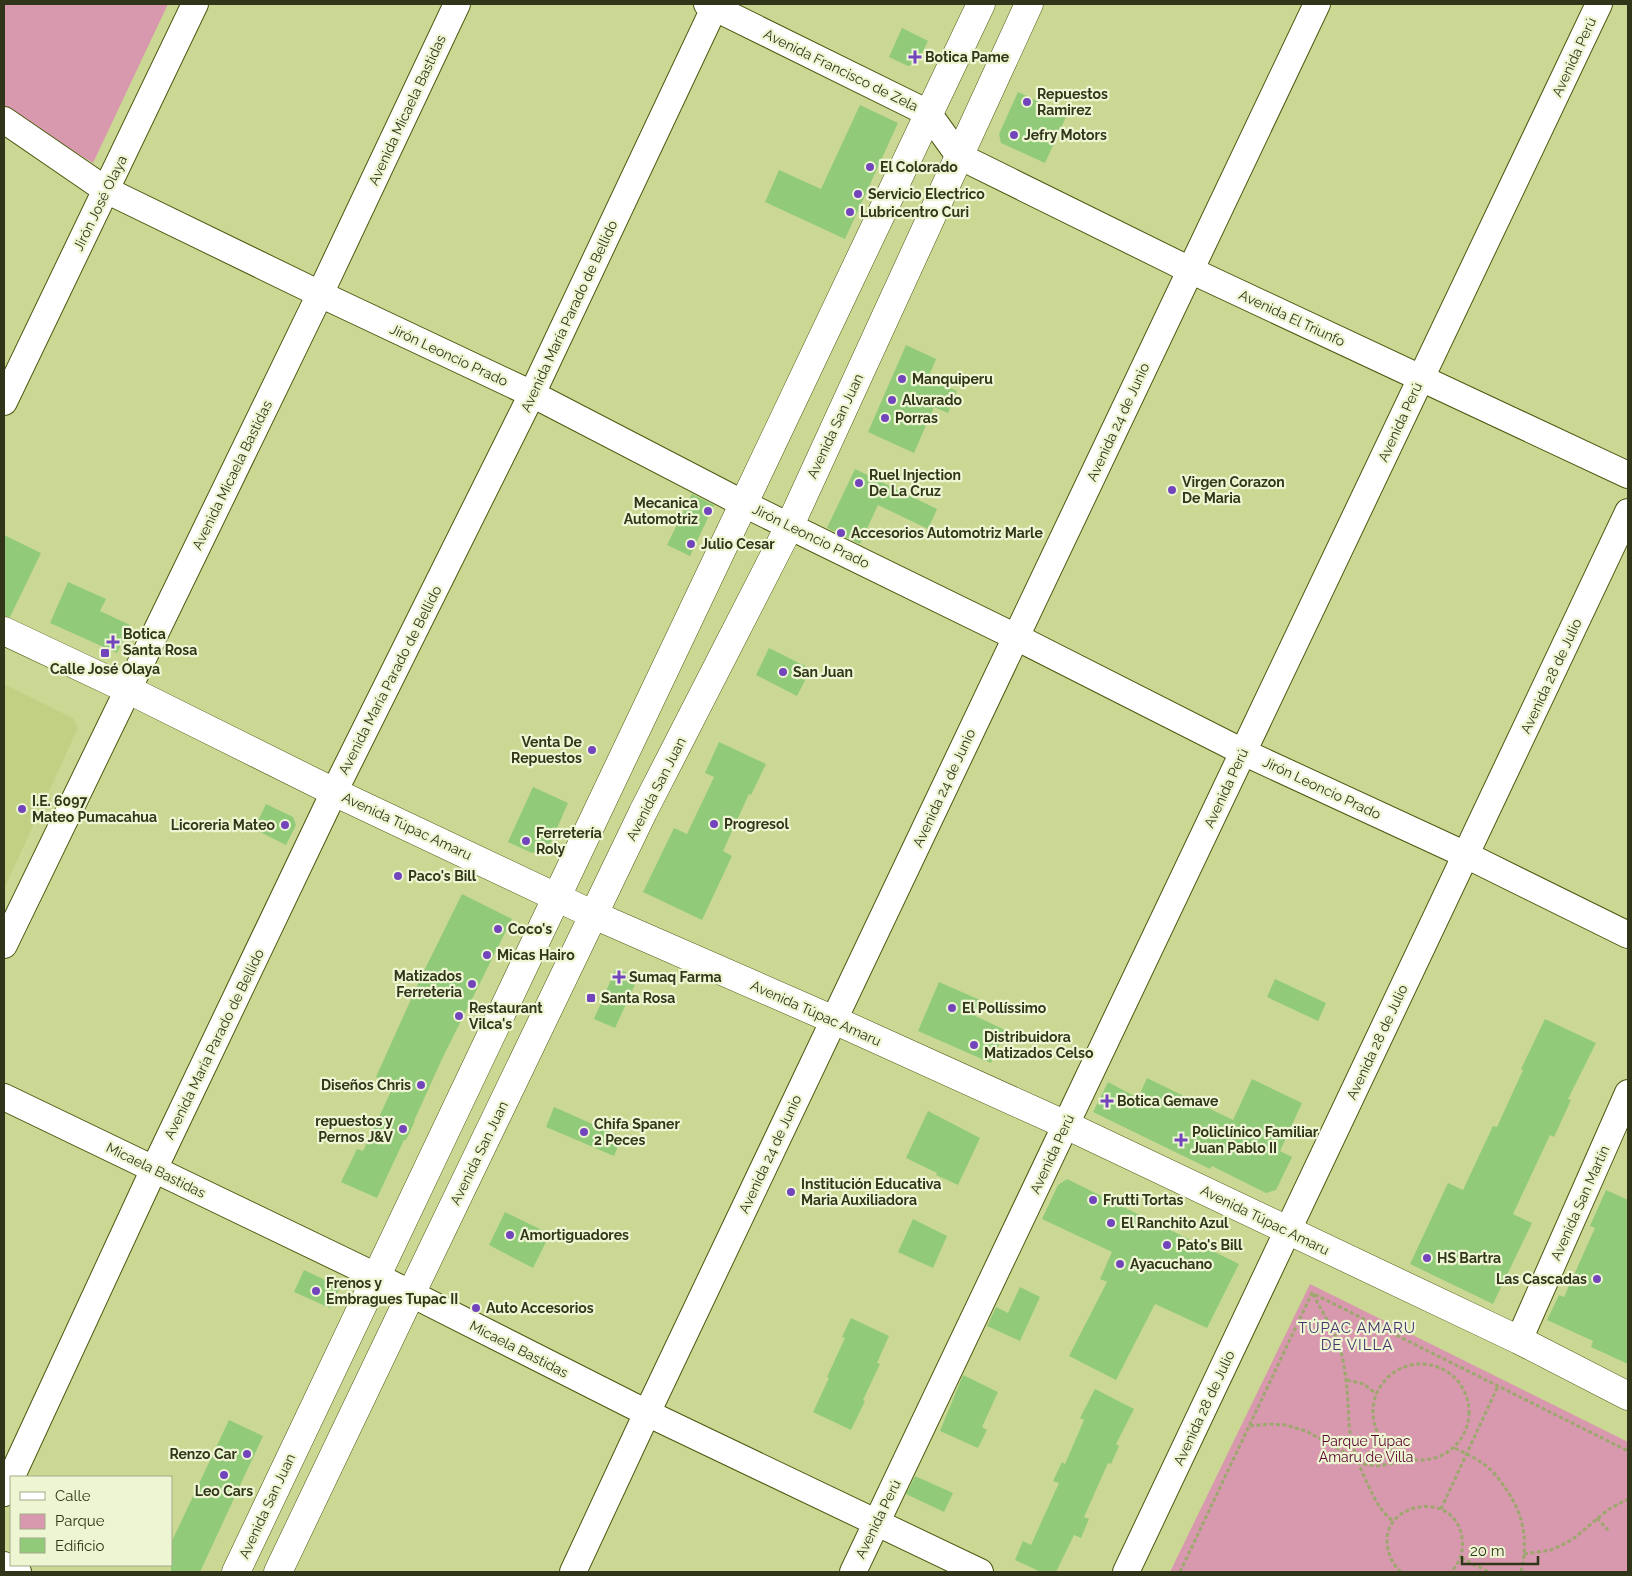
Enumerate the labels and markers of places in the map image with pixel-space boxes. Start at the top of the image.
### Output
place label: Botica Pame [925,49,1010,65]
marker: Botica Pame [909,51,921,63]
place label: Repuestos Ramirez [1037,86,1108,118]
marker: Repuestos Ramirez [1021,96,1033,108]
place label: Jefry Motors [1024,127,1107,143]
marker: Jefry Motors [1008,129,1020,141]
place label: El Colorado [880,159,958,175]
marker: El Colorado [864,161,876,173]
place label: Servicio Electrico [868,186,985,202]
marker: Servicio Electrico [852,188,864,200]
place label: Lubricentro Curi [860,204,969,220]
marker: Lubricentro Curi [844,206,856,218]
place label: Manquiperu [912,371,993,387]
marker: Manquiperu [896,373,908,385]
place label: Alvarado [902,392,962,408]
marker: Alvarado [886,394,898,406]
place label: Porras [895,410,938,426]
marker: Porras [879,412,891,424]
place label: Ruel Injection De La Cruz [869,467,961,499]
place label: Virgen Corazon De Maria [1182,474,1285,506]
marker: Ruel Injection De La Cruz [853,477,865,489]
marker: Virgen Corazon De Maria [1166,484,1178,496]
place label: Mecanica Automotriz [624,495,698,527]
marker: Mecanica Automotriz [702,505,714,517]
place label: Accesorios Automotriz Marle [851,525,1044,541]
marker: Accesorios Automotriz Marle [835,527,847,539]
place label: Julio Cesar [701,536,775,552]
marker: Julio Cesar [685,538,697,550]
place label: Botica Santa Rosa [123,626,197,658]
marker: Botica Santa Rosa [107,636,119,648]
marker: Calle José Olaya [99,647,111,659]
place label: Calle José Olaya [50,661,160,677]
place label: San Juan [793,664,853,680]
marker: San Juan [777,666,789,678]
place label: Venta De Repuestos [511,734,583,766]
marker: Venta De Repuestos [586,744,598,756]
place label: I.E. 6097 Mateo Pumacahua [32,793,157,825]
marker: I.E. 6097 Mateo Pumacahua [16,803,28,815]
place label: Progresol [724,816,790,832]
place label: Licoreria Mateo [171,817,276,833]
marker: Progresol [708,818,720,830]
marker: Licoreria Mateo [279,819,291,831]
place label: Ferretería Roly [536,825,602,857]
marker: Ferretería Roly [520,835,532,847]
place label: Paco's Bill [408,868,477,884]
marker: Paco's Bill [392,870,404,882]
place label: Coco's [508,921,552,937]
marker: Coco's [492,923,504,935]
place label: Micas Hairo [497,947,575,963]
marker: Micas Hairo [481,949,493,961]
place label: Matizados Ferreteria [394,968,462,1000]
place label: Sumaq Farma [629,969,721,985]
marker: Sumaq Farma [613,971,625,983]
marker: Matizados Ferreteria [466,978,478,990]
place label: Santa Rosa [601,990,675,1006]
marker: Santa Rosa [585,992,597,1004]
place label: Restaurant Vilca's [469,1000,543,1032]
place label: El Pollíssimo [962,1000,1047,1016]
marker: El Pollíssimo [946,1002,958,1014]
marker: Restaurant Vilca's [453,1010,465,1022]
place label: Distribuidora Matizados Celso [984,1029,1094,1061]
marker: Distribuidora Matizados Celso [968,1039,980,1051]
place label: Diseños Chris [321,1077,411,1093]
marker: Diseños Chris [415,1079,427,1091]
place label: Botica Gemave [1117,1093,1219,1109]
marker: Botica Gemave [1101,1095,1113,1107]
place label: repuestos y Pernos J&V [315,1113,394,1145]
place label: Chifa Spaner 2 Peces [594,1116,680,1148]
marker: repuestos y Pernos J&V [397,1123,409,1135]
place label: Policlínico Familiar Juan Pablo II [1192,1124,1319,1156]
marker: Chifa Spaner 2 Peces [578,1126,590,1138]
marker: Policlínico Familiar Juan Pablo II [1174,1133,1188,1147]
place label: Institución Educativa Maria Auxiliadora [801,1176,941,1208]
marker: Institución Educativa Maria Auxiliadora [785,1186,797,1198]
place label: Frutti Tortas [1103,1192,1184,1208]
marker: Frutti Tortas [1087,1194,1099,1206]
place label: El Ranchito Azul [1121,1215,1229,1231]
marker: El Ranchito Azul [1105,1217,1117,1229]
place label: Amortiguadores [520,1227,629,1243]
marker: Amortiguadores [504,1229,516,1241]
place label: Pato's Bill [1177,1237,1243,1253]
marker: Pato's Bill [1161,1239,1173,1251]
place label: HS Bartra [1437,1250,1501,1266]
marker: HS Bartra [1421,1252,1433,1264]
place label: Ayacuchano [1130,1256,1213,1272]
marker: Ayacuchano [1114,1258,1126,1270]
place label: Las Cascadas [1496,1271,1587,1287]
marker: Las Cascadas [1591,1273,1603,1285]
place label: Frenos y Embragues Tupac II [326,1275,458,1307]
marker: Frenos y Embragues Tupac II [310,1285,322,1297]
place label: Auto Accesorios [486,1300,594,1316]
marker: Auto Accesorios [470,1302,482,1314]
place label: Renzo Car [169,1446,238,1462]
marker: Renzo Car [241,1448,253,1460]
marker: Leo Cars [218,1469,230,1481]
place label: Leo Cars [195,1483,253,1499]

